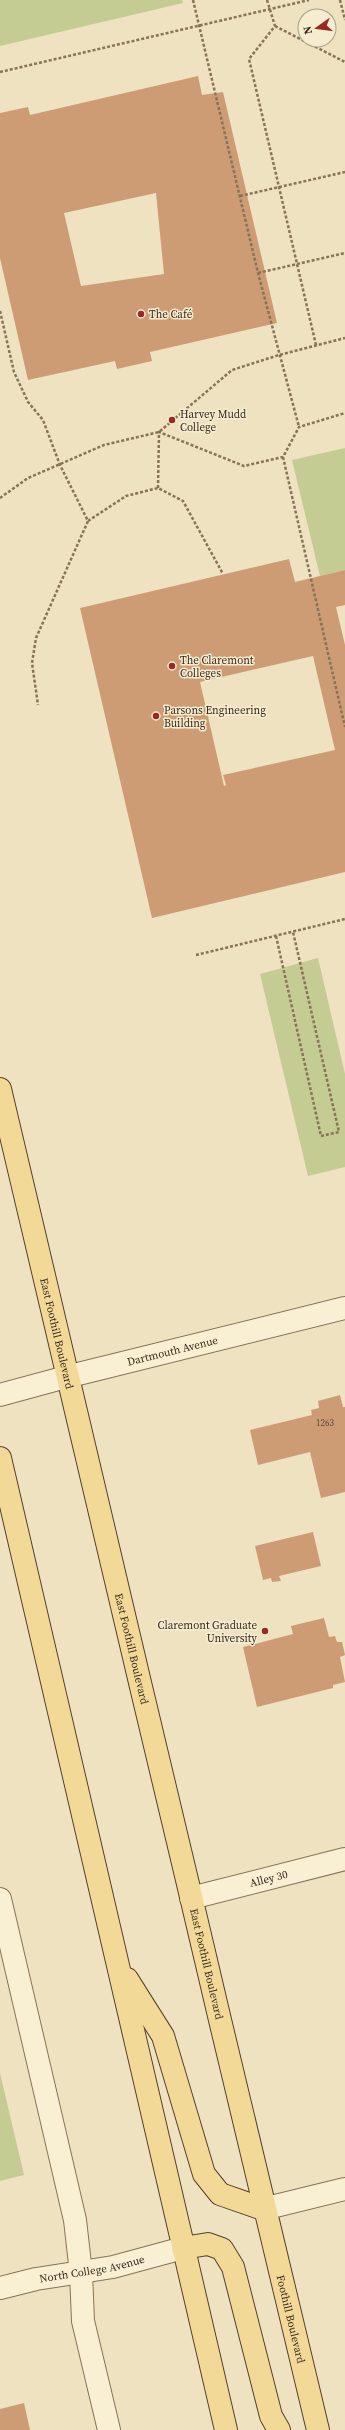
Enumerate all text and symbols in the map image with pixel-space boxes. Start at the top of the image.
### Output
north arrow [297,8,337,48]
text: N [300,25,316,36]
place label: The Café [149,307,193,322]
marker: The Café [136,309,146,319]
place label: Harvey Mudd College [180,407,247,435]
marker: Harvey Mudd College [167,415,177,425]
place label: The Claremont Colleges [180,653,254,681]
marker: The Claremont Colleges [167,661,177,671]
place label: Parsons Engineering Building [164,703,266,731]
marker: Parsons Engineering Building [151,711,161,721]
street label: East Foothill Boulevard [37,1276,78,1391]
street label: Dartmouth Avenue [125,1332,220,1369]
house number: 1263 [316,1417,334,1429]
street label: East Foothill Boulevard [111,1592,153,1706]
place label: Claremont Graduate University [158,1618,257,1646]
marker: Claremont Graduate University [260,1626,270,1636]
street label: Alley 30 [248,1866,290,1890]
street label: East Foothill Boulevard [187,1907,227,2022]
street label: North College Avenue [38,2251,147,2286]
street label: Foothill Boulevard [273,2273,309,2365]

